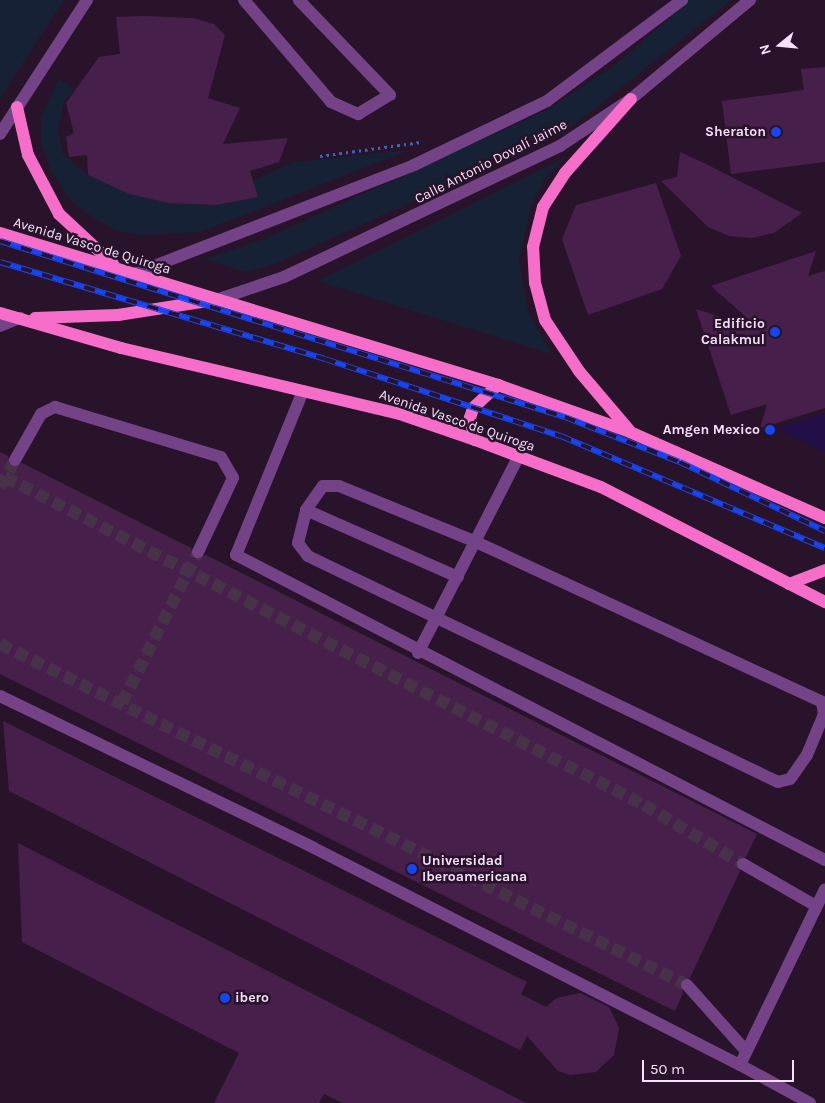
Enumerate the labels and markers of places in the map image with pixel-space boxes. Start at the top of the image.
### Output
place label: Sheraton [705,124,766,140]
marker: Sheraton [770,126,782,138]
place label: Edificio Calakmul [701,316,765,348]
marker: Edificio Calakmul [769,326,781,338]
place label: Amgen Mexico [663,422,760,438]
marker: Amgen Mexico [764,424,776,436]
place label: Universidad Iberoamericana [422,853,527,886]
marker: Universidad Iberoamericana [406,863,418,875]
place label: ibero [235,990,269,1006]
marker: ibero [219,992,231,1004]

